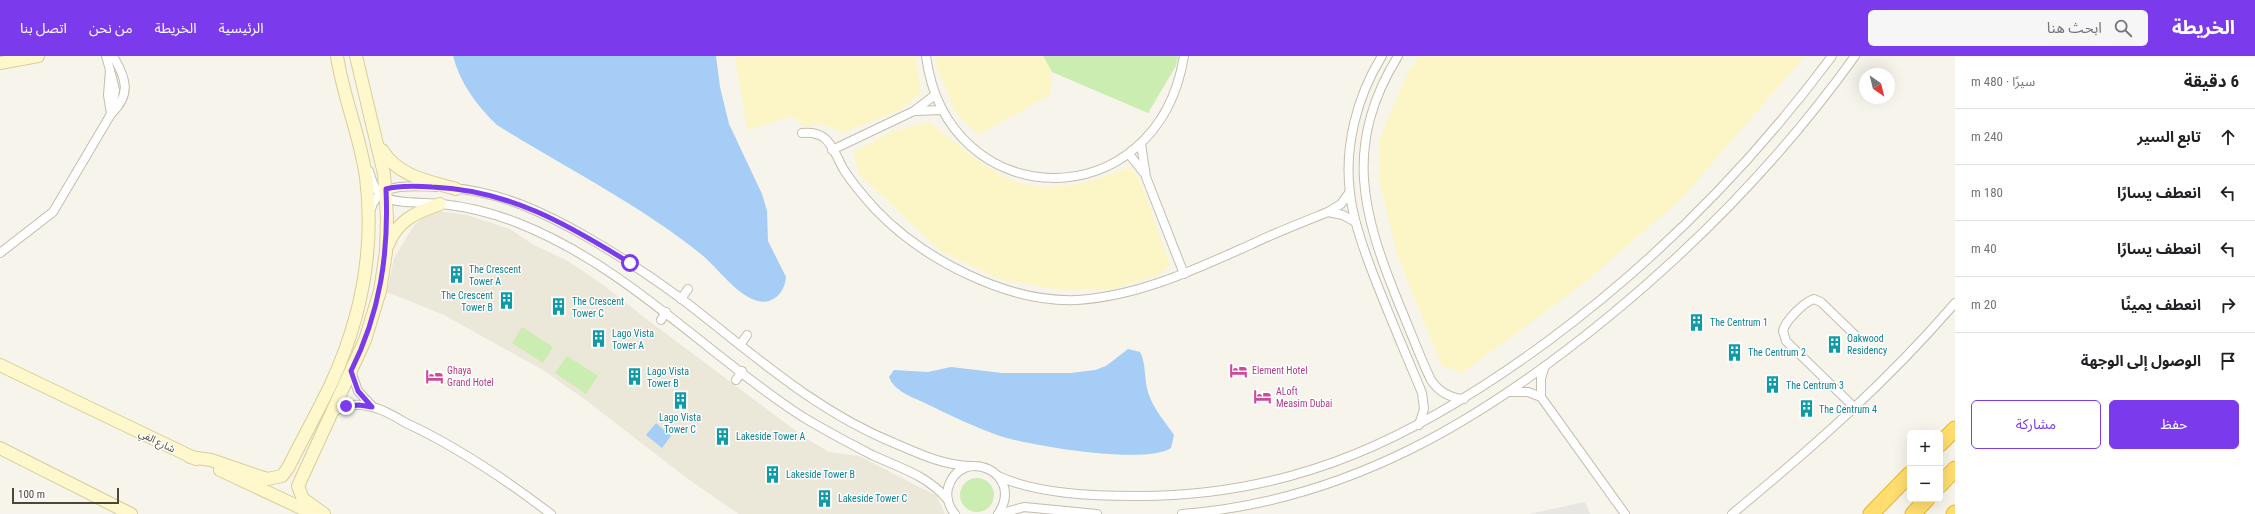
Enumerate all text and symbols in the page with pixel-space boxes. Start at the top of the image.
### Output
search box [1868,10,2148,46]
text: الخريطة [2172,16,2235,39]
icon: search [2112,17,2134,39]
text: ابحث هنا [2047,19,2102,37]
text: اتصل بنا [20,20,67,36]
text: من نحن [89,20,133,36]
text: الخريطة [155,20,197,36]
text: الرئيسية [219,20,264,36]
north arrow [1859,68,1895,104]
text: 6 دقيقة [2184,71,2239,91]
text: سيرًا · 480 m [1971,74,2035,89]
icon: ahead [2217,126,2239,148]
text: تابع السير [2137,128,2201,146]
text: 240 m [1971,129,2003,144]
icon: left [2217,182,2239,204]
text: انعطف يسارًا [2117,184,2201,202]
text: 180 m [1971,185,2003,200]
icon: left [2217,238,2239,260]
text: انعطف يسارًا [2117,240,2201,258]
text: 40 m [1971,241,1997,256]
route start [621,254,639,272]
place label: The Crescent Tower A [469,264,521,287]
building icon: The Crescent Tower A [446,265,466,285]
place label: The Crescent Tower B [441,290,493,313]
building icon: The Crescent Tower B [496,291,516,311]
icon: right [2217,294,2239,316]
place label: The Crescent Tower C [572,296,624,319]
text: انعطف يمينًا [2121,296,2201,314]
building icon: The Crescent Tower C [549,297,569,317]
text: 20 m [1971,297,1997,312]
building icon: The Centrum 1 [1687,312,1707,332]
place label: The Centrum 1 [1710,317,1768,328]
place label: Lago Vista Tower A [612,328,654,351]
building icon: Lago Vista Tower A [589,329,609,349]
place label: Oakwood Residency [1847,333,1887,356]
building icon: Oakwood Residency [1824,334,1844,354]
building icon: The Centrum 2 [1725,342,1745,362]
place label: The Centrum 2 [1748,347,1806,358]
icon: arrive [2217,350,2239,372]
text: الوصول إلى الوجهة [2081,352,2201,370]
hotel icon: Element Hotel [1229,360,1249,380]
place label: Ghaya Grand Hotel [447,365,494,388]
place label: Element Hotel [1252,365,1307,376]
hotel icon: Ghaya Grand Hotel [424,366,444,386]
place label: Lago Vista Tower B [647,366,689,389]
building icon: Lago Vista Tower B [624,367,644,387]
building icon: The Centrum 3 [1763,375,1783,395]
place label: The Centrum 3 [1786,380,1844,391]
place label: ALoft Measim Dubai [1276,386,1332,409]
hotel icon: ALoft Measim Dubai [1253,387,1273,407]
building icon: Lago Vista Tower C [670,390,690,410]
route end [337,397,355,415]
building icon: The Centrum 4 [1796,399,1816,419]
button: مشاركة [1971,400,2101,449]
button: حفظ [2109,400,2239,449]
place label: The Centrum 4 [1819,404,1877,415]
place label: Lago Vista Tower C [659,412,701,435]
building icon: Lakeside Tower A [713,426,733,446]
street label: شارع الفي [136,427,177,457]
map controls [1907,430,1943,502]
button: + [1907,430,1943,466]
place label: Lakeside Tower A [736,431,806,442]
building icon: Lakeside Tower B [763,464,783,484]
button: − [1907,466,1943,502]
place label: Lakeside Tower B [786,469,855,480]
scale bar [12,486,119,505]
text: 100 m [18,488,45,501]
building icon: Lakeside Tower C [815,488,835,508]
place label: Lakeside Tower C [838,493,908,504]

